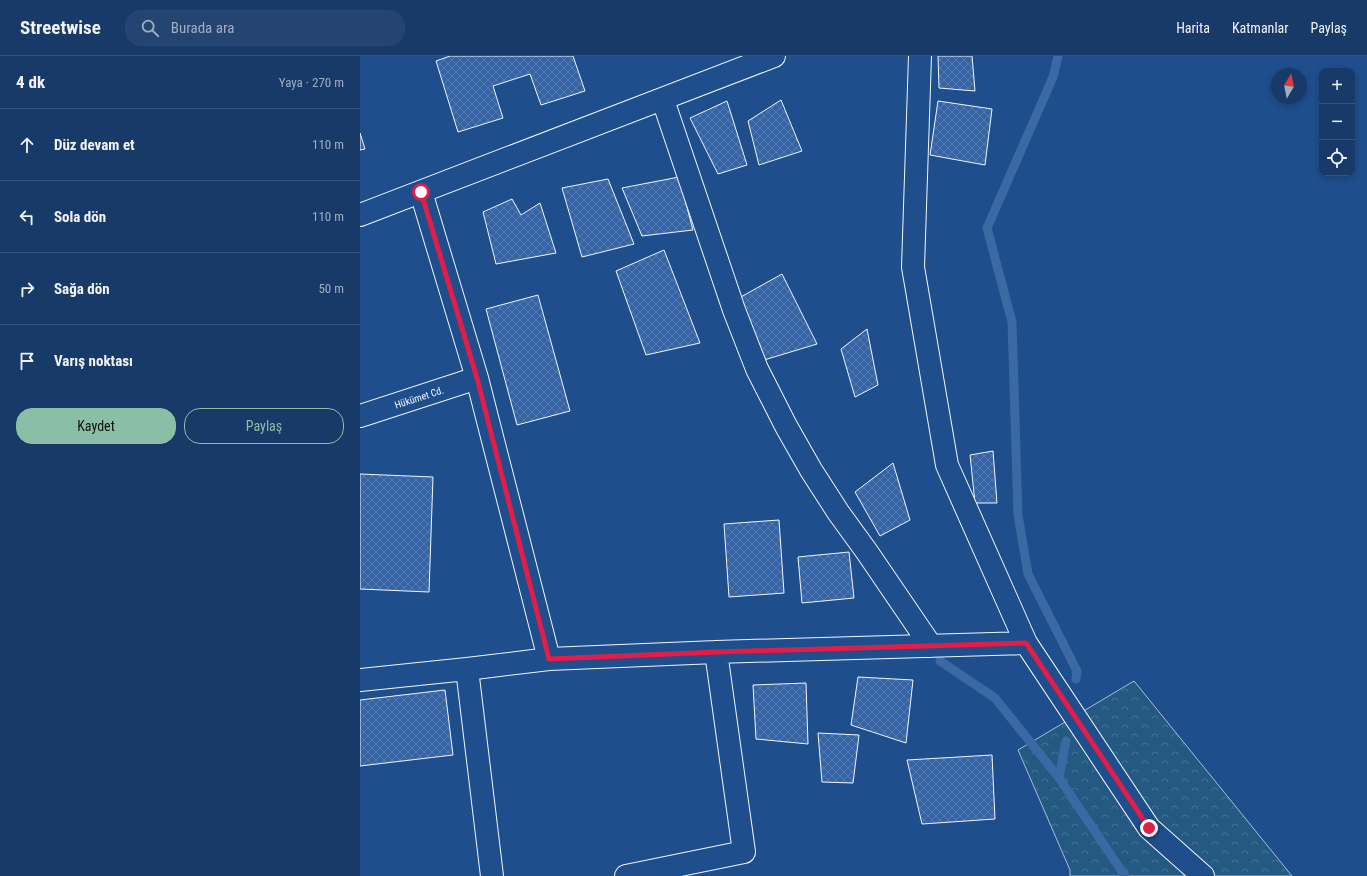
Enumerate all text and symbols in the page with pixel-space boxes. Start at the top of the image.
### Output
search box [125,10,405,46]
text: Streetwise [20,16,101,39]
icon: search [139,17,161,39]
text: Burada ara [171,19,234,37]
text: Harita [1176,20,1210,36]
text: Katmanlar [1232,20,1289,36]
text: Paylaş [1311,20,1347,36]
north arrow [1271,68,1307,104]
map controls [1319,68,1355,176]
button: + [1319,68,1355,104]
text: 4 dk [16,72,45,92]
text: Yaya · 270 m [279,75,344,90]
button: − [1319,104,1355,140]
icon: ahead [16,134,38,156]
text: Düz devam et [54,136,135,154]
text: 110 m [312,137,344,152]
button: locate [1319,140,1355,176]
route start [412,183,430,201]
icon: left [16,206,38,228]
text: Sola dön [54,208,106,226]
text: 110 m [312,209,344,224]
icon: right [16,278,38,300]
text: Sağa dön [54,280,110,298]
text: 50 m [318,281,344,296]
icon: arrive [16,350,38,372]
text: Varış noktası [54,352,133,370]
street label: Hükümet Cd. [393,384,445,411]
button: Kaydet [16,408,176,444]
button: Paylaş [184,408,344,444]
route end [1140,819,1158,837]

